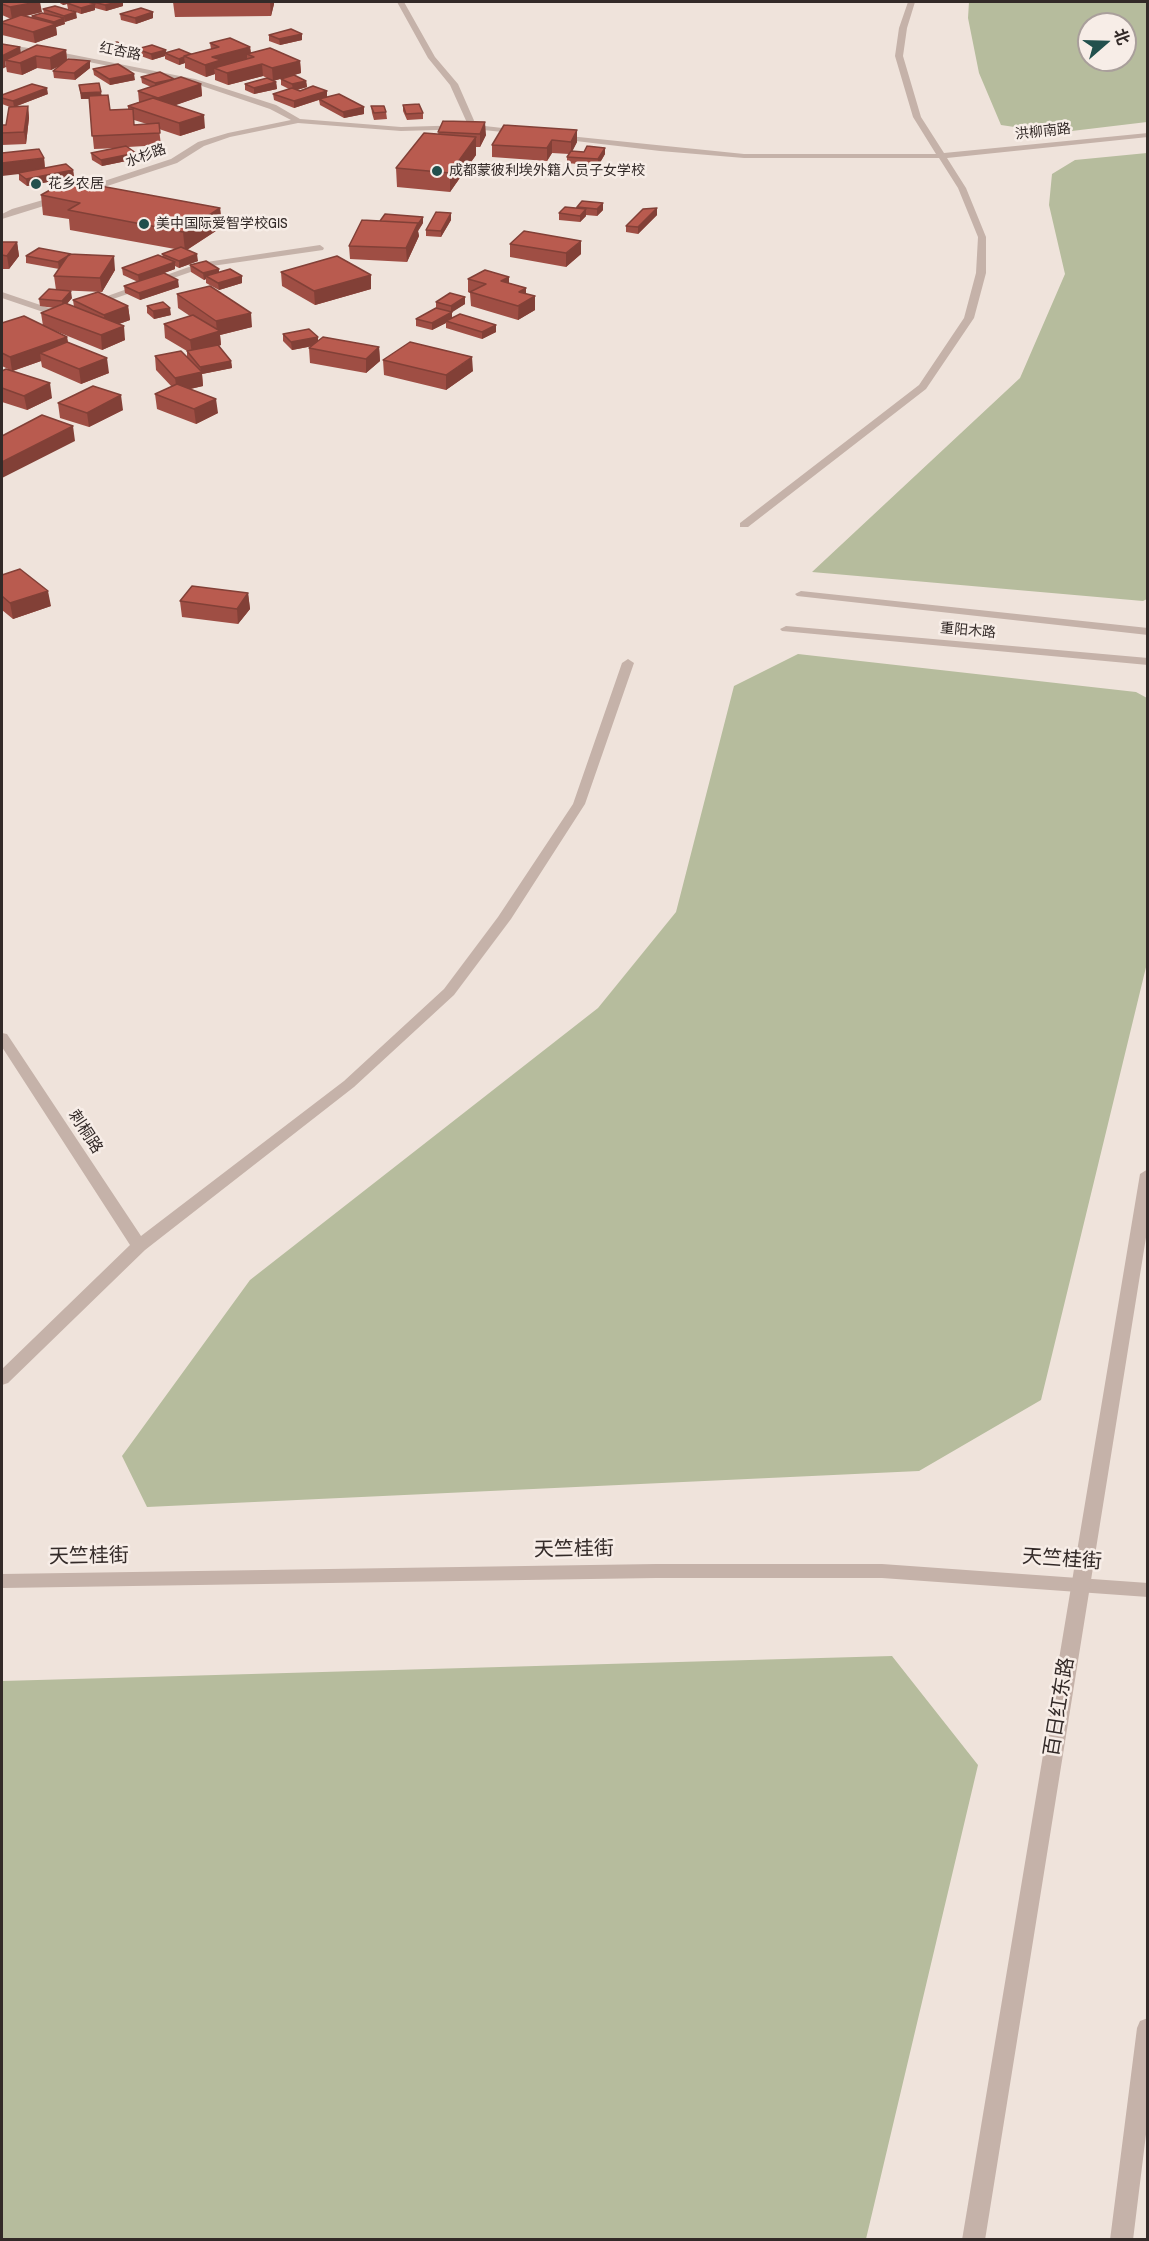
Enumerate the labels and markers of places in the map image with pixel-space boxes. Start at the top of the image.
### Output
place label: 成都蒙彼利埃外籍人员子女学校 [449,163,645,179]
marker: 成都蒙彼利埃外籍人员子女学校 [430,164,444,178]
place label: 花乡农居 [48,176,104,192]
marker: 花乡农居 [29,177,43,191]
place label: 美中国际爱智学校GIS [156,216,288,232]
marker: 美中国际爱智学校GIS [137,217,151,231]

